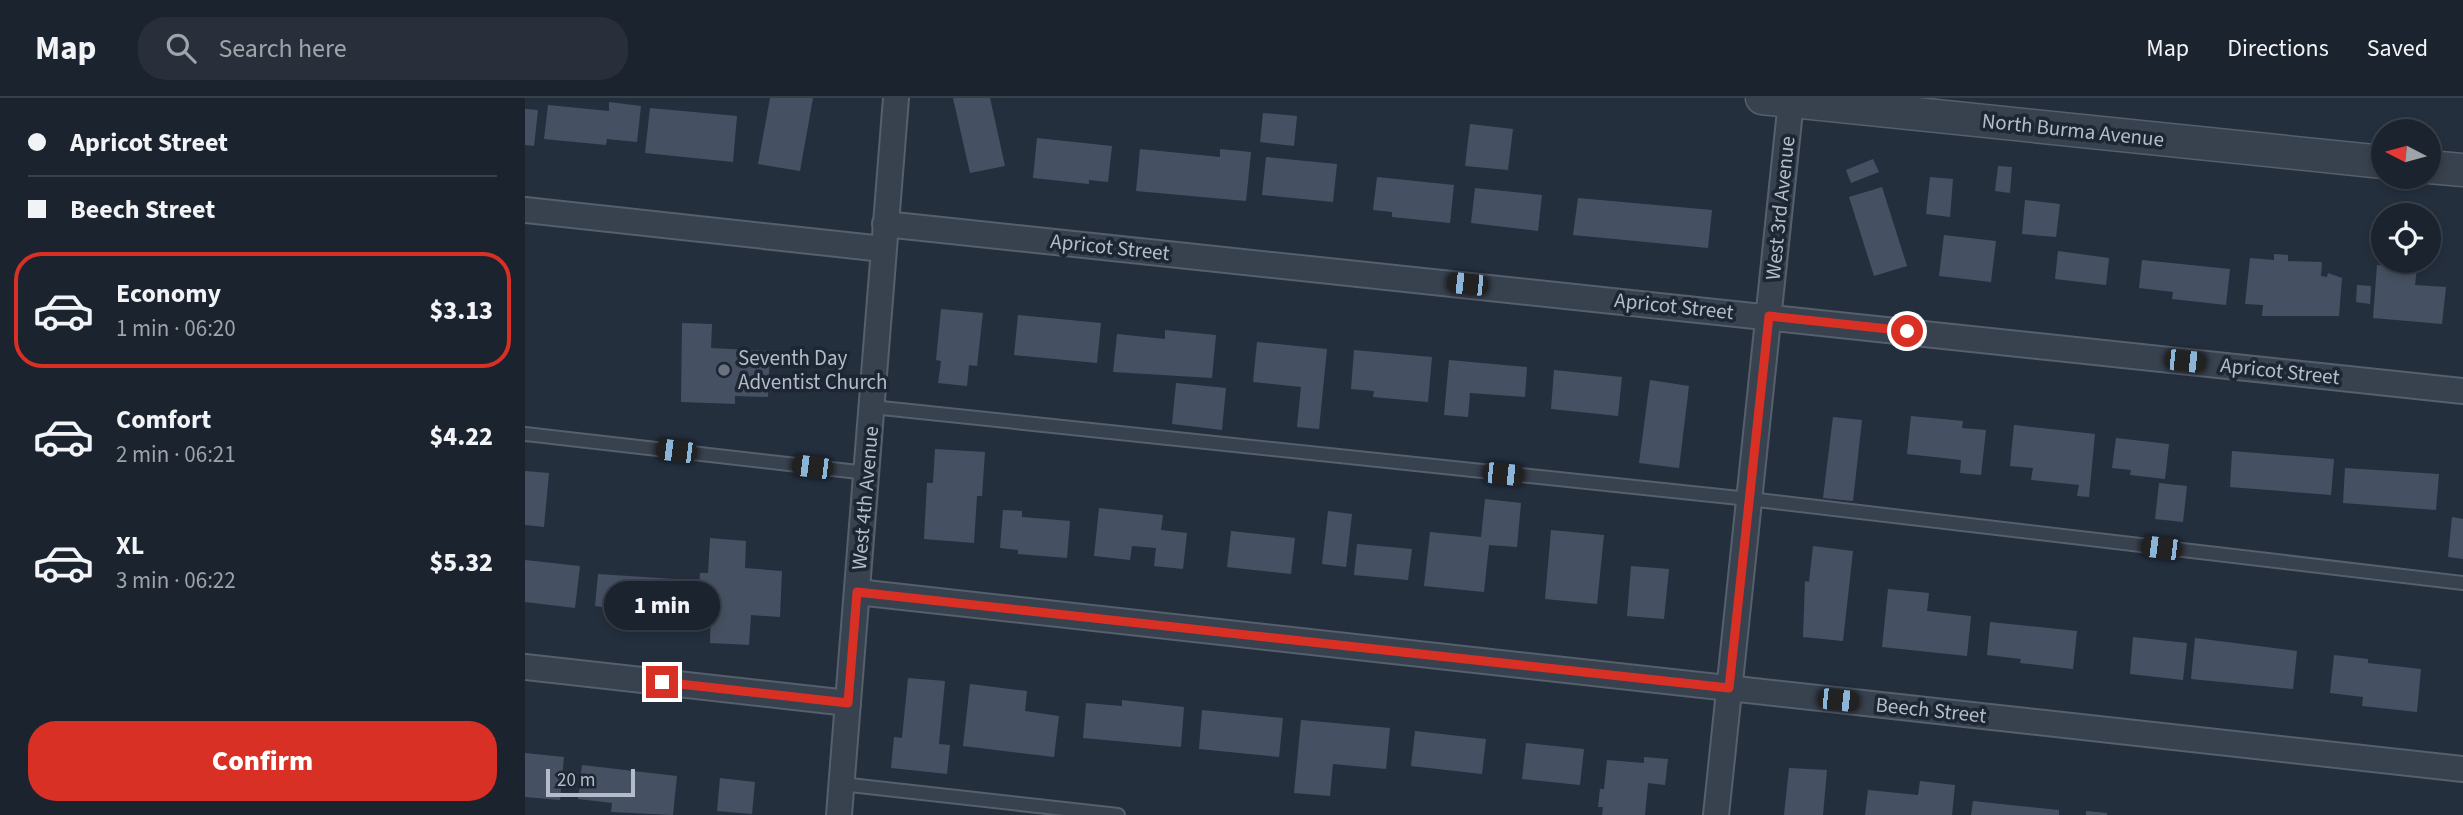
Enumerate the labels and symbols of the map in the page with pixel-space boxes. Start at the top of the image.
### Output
street label: North Burma Avenue [1980,106,2166,154]
north arrow [2371,119,2441,189]
street label: West 3rd Avenue [1758,134,1802,282]
street label: Apricot Street [1049,226,1171,268]
car [1446,271,1489,297]
street label: Apricot Street [1613,285,1735,327]
route start [1891,315,1923,347]
place label: Seventh Day Adventist Church [738,343,888,397]
car [2164,348,2207,374]
street label: Apricot Street [2219,350,2341,392]
marker: Seventh Day Adventist Church [716,362,732,378]
street label: West 4th Avenue [844,425,886,571]
car [654,438,699,464]
car [790,454,835,480]
car [1482,461,1525,487]
car [2139,535,2184,561]
callout: 1 min [604,580,720,630]
route end [646,666,678,698]
car [1817,687,1860,713]
street label: Beech Street [1874,689,1988,731]
scale bar [546,766,635,798]

